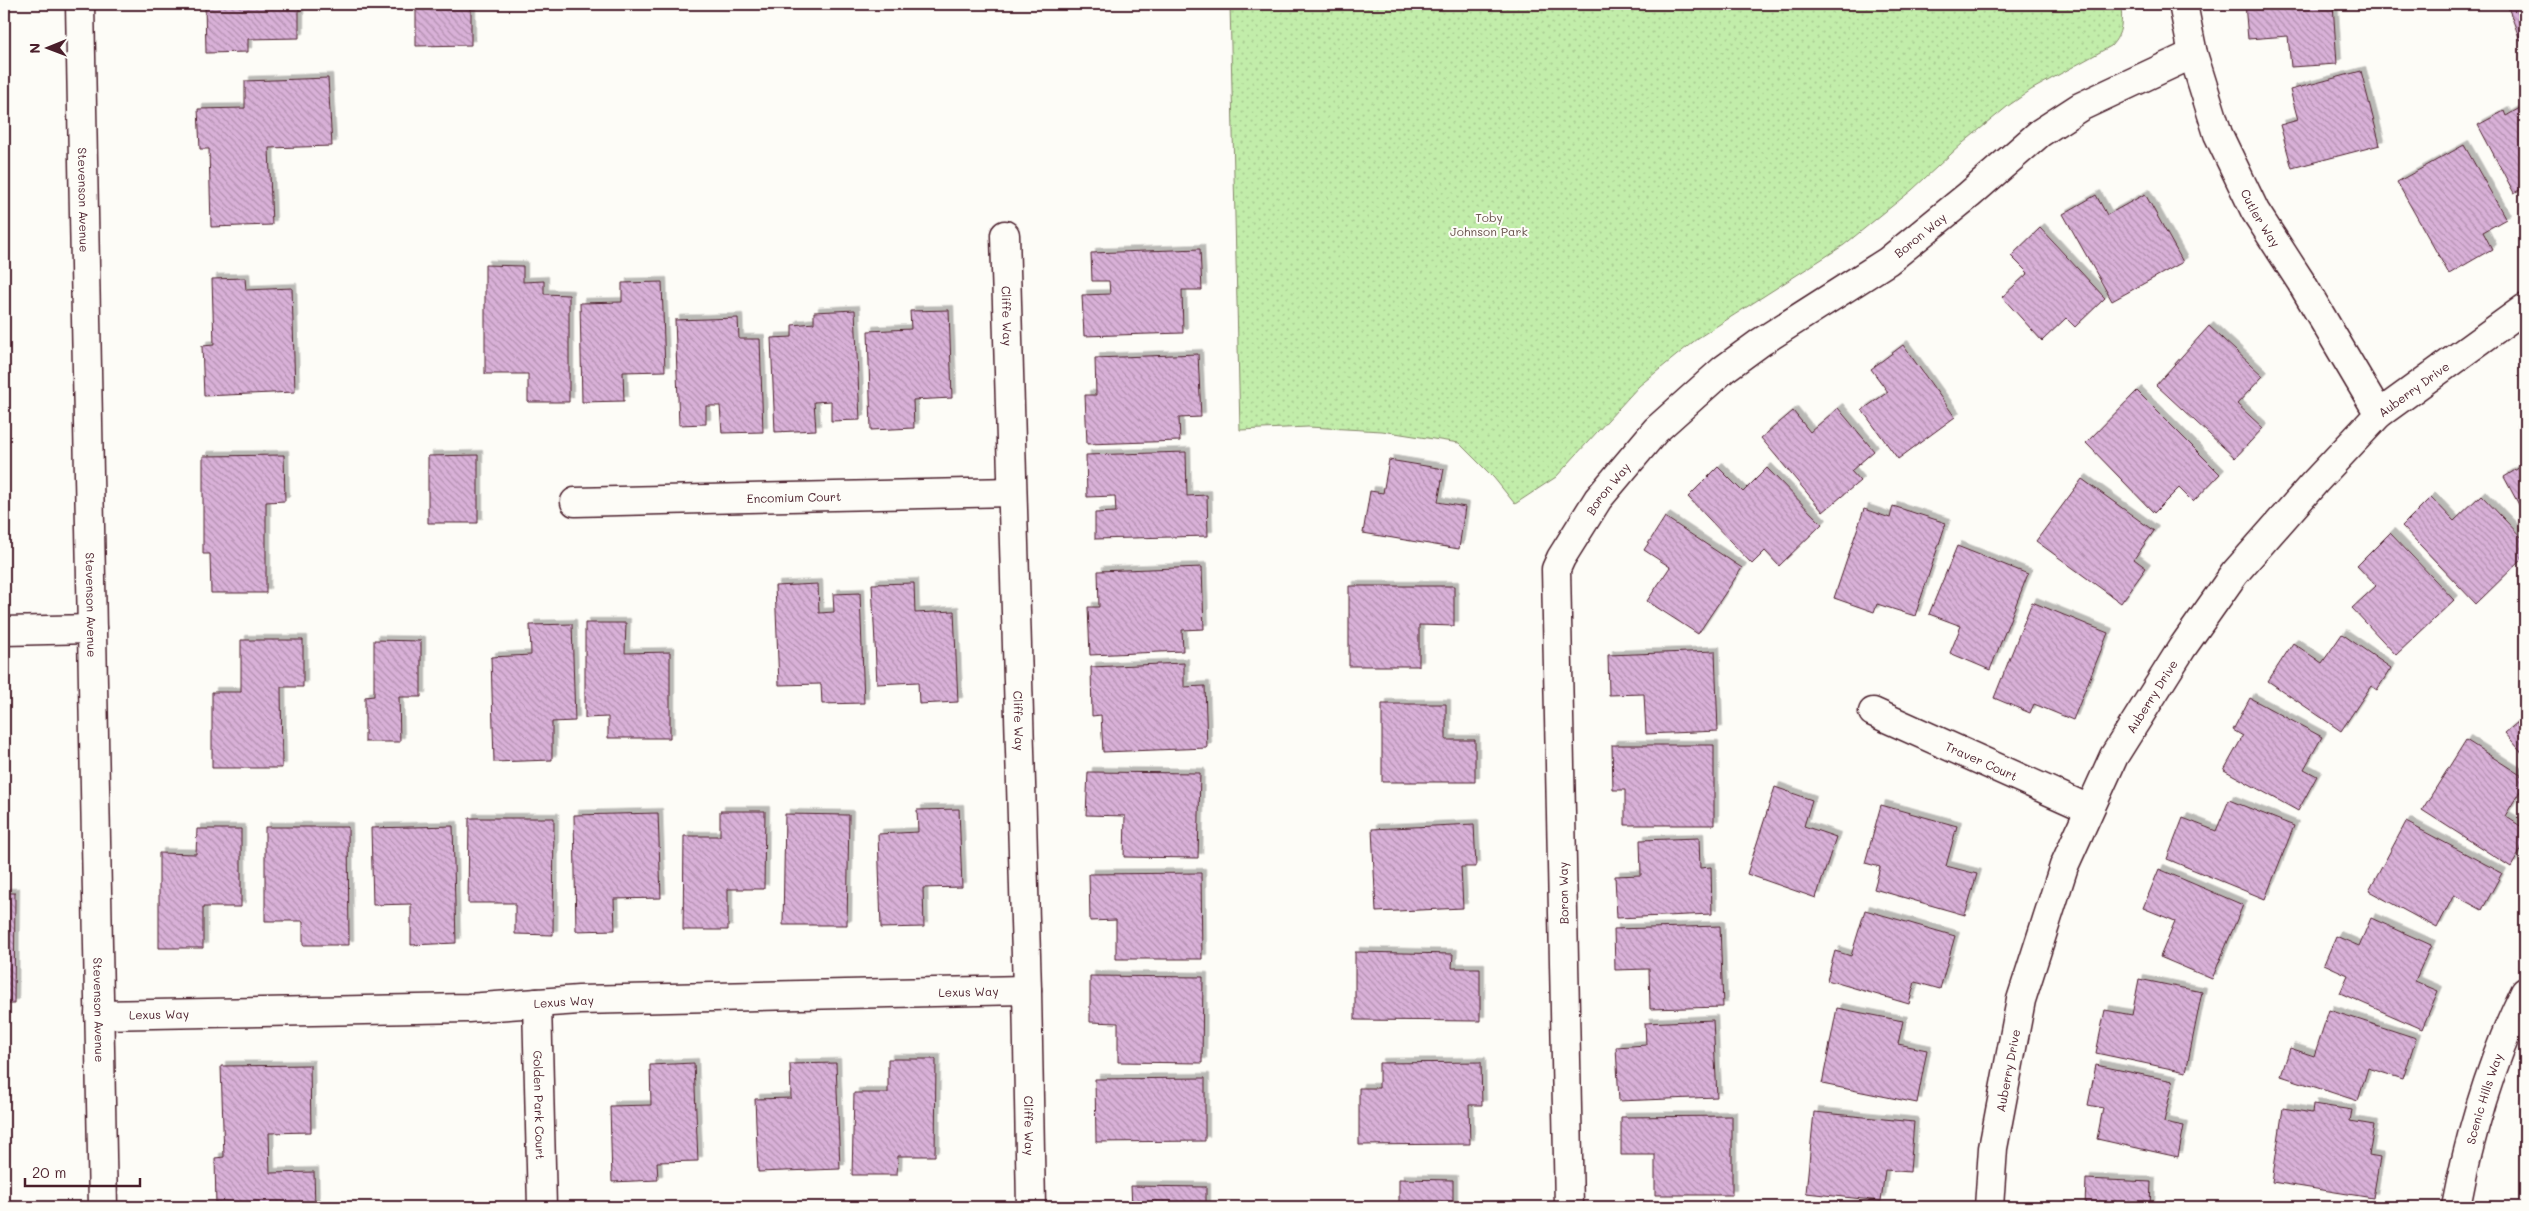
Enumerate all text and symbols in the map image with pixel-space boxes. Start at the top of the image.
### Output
north arrow [22,22,72,72]
text: N [25,43,44,54]
street label: Stevenson Avenue [75,147,93,253]
street label: Cutler Way [2237,186,2284,250]
park label: Toby Johnson Park [1450,209,1528,239]
street label: Boron Way [1891,209,1949,261]
street label: Cliffe Way [998,286,1016,346]
street label: Auberry Drive [2375,358,2452,420]
street label: Boron Way [1582,459,1633,518]
street label: Encomium Court [746,488,841,506]
street label: Stevenson Avenue [82,552,100,658]
street label: Auberry Drive [2123,656,2181,736]
street label: Cliffe Way [1010,690,1028,751]
street label: Traver Court [1943,738,2020,784]
street label: Boron Way [1554,862,1572,924]
street label: Stevenson Avenue [90,957,108,1062]
street label: Lexus Way [938,983,999,1000]
street label: Lexus Way [533,992,594,1011]
street label: Lexus Way [129,1005,189,1022]
street label: Auberry Drive [1992,1028,2023,1113]
street label: Golden Park Court [530,1050,549,1160]
street label: Scenic Hills Way [2462,1051,2506,1146]
street label: Cliffe Way [1021,1095,1038,1156]
scale bar [25,1156,140,1188]
text: 20 m [32,1162,66,1182]

